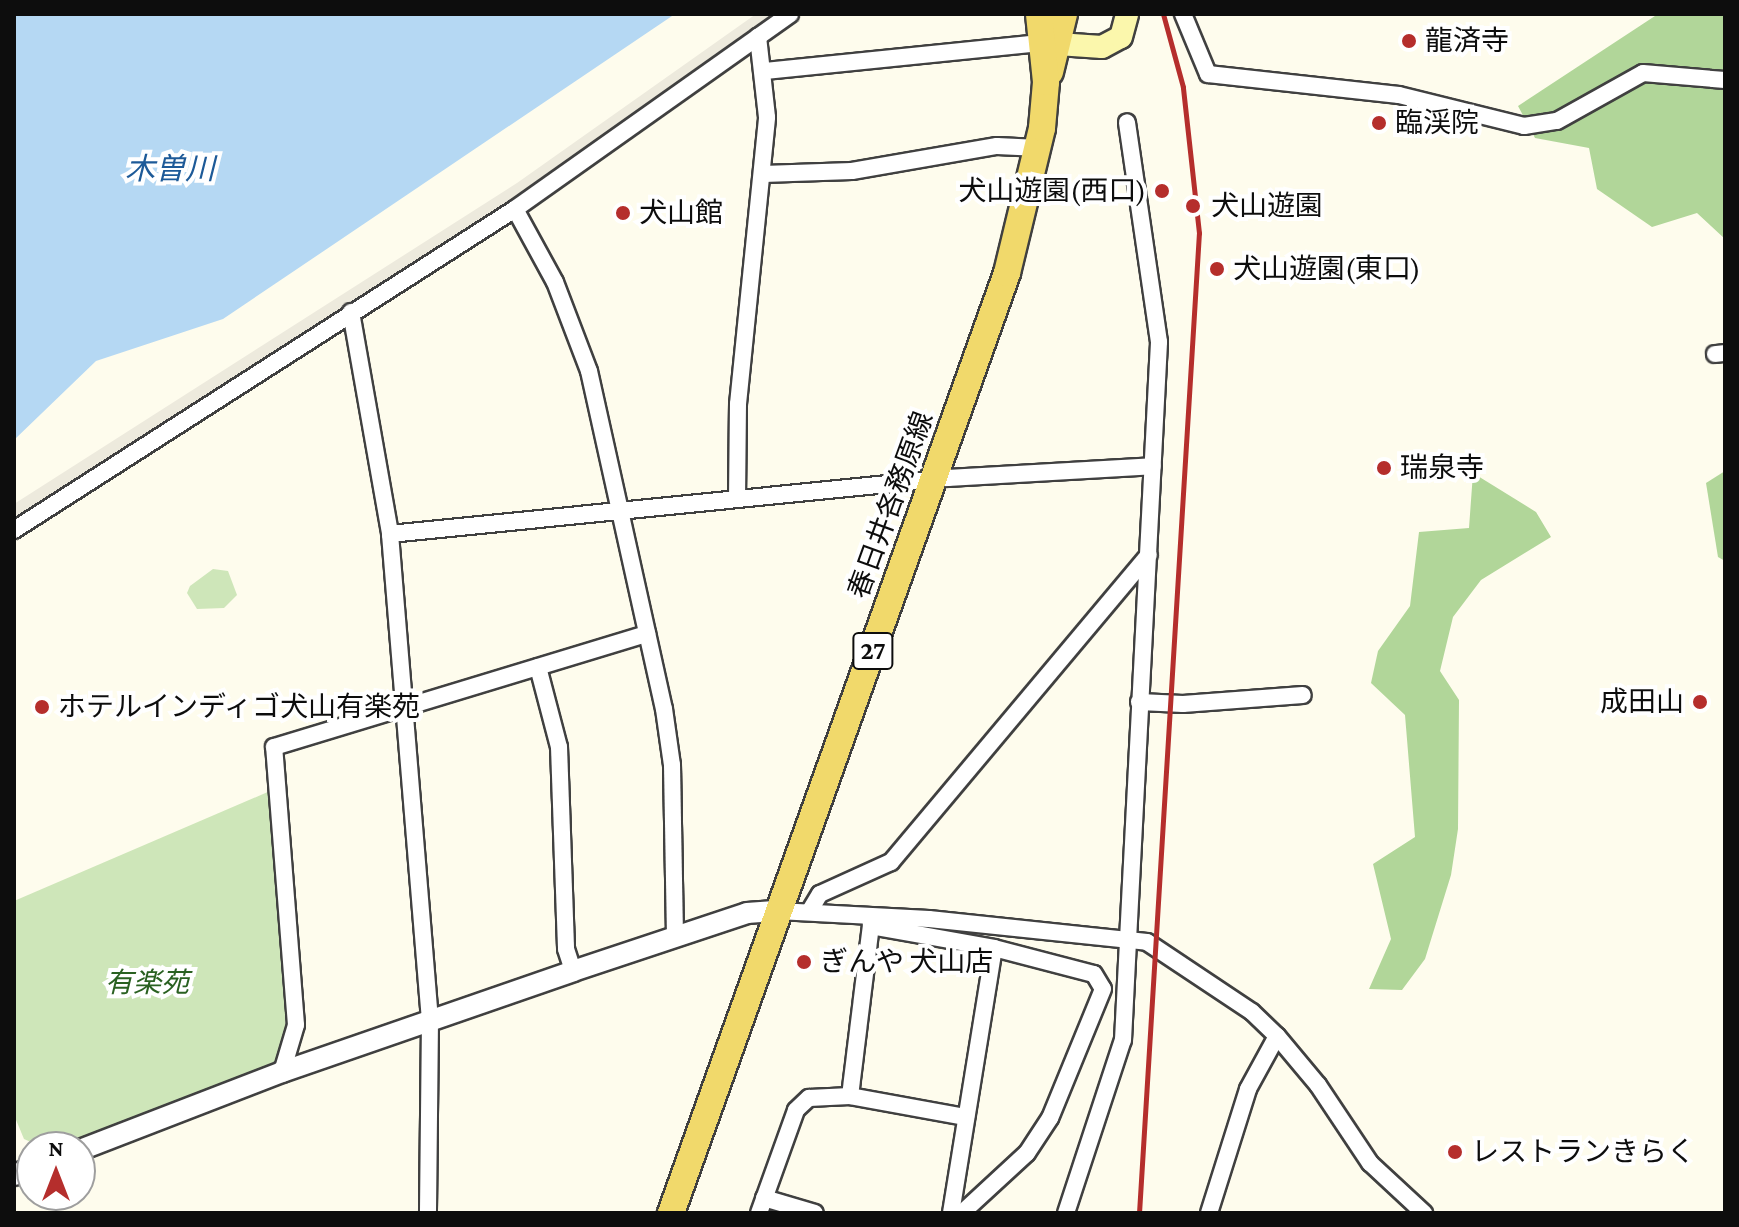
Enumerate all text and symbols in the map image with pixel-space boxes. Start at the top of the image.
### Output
place label: 龍済寺 [1425,24,1509,58]
marker: 龍済寺 [1400,32,1418,50]
place label: 臨渓院 [1395,106,1479,140]
marker: 臨渓院 [1370,114,1388,132]
water label: 木曽川 [125,151,215,187]
place label: 犬山遊園(西口) [958,174,1146,208]
marker: 犬山遊園(西口) [1153,182,1171,200]
place label: 犬山遊園 [1211,189,1323,223]
marker: 犬山遊園 [1182,195,1204,217]
place label: 犬山館 [639,196,723,230]
marker: 犬山館 [614,204,632,222]
place label: 犬山遊園(東口) [1233,252,1421,286]
marker: 犬山遊園(東口) [1208,260,1226,278]
street label: 春日井各務原線 [842,407,940,603]
place label: 瑞泉寺 [1400,451,1484,485]
marker: 瑞泉寺 [1375,459,1393,477]
road number: 27 [851,629,895,673]
place label: 成田山 [1600,685,1684,719]
place label: ホテルインディゴ犬山有楽苑 [58,690,422,724]
marker: 成田山 [1691,693,1709,711]
marker: ホテルインディゴ犬山有楽苑 [33,698,51,716]
place label: ぎんや 犬山店 [820,945,993,979]
marker: ぎんや 犬山店 [795,953,813,971]
park label: 有楽苑 [105,966,189,1000]
north arrow [16,1131,96,1211]
place label: レストランきらく [1471,1135,1695,1169]
text: N [49,1136,64,1161]
marker: レストランきらく [1446,1143,1464,1161]

